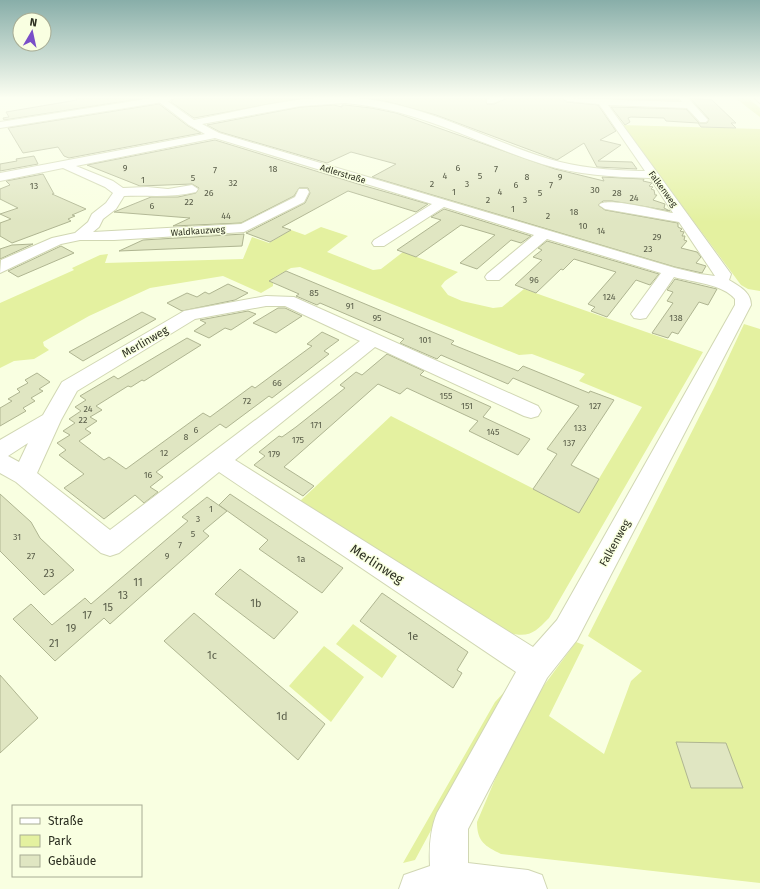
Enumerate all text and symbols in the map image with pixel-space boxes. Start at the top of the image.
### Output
north arrow [12,12,52,52]
text: N [29,16,38,30]
street label: Adlerstraße [319,162,367,186]
house number: 9 [123,163,128,173]
house number: 6 [456,163,461,173]
house number: 18 [269,164,277,174]
house number: 7 [494,164,498,174]
house number: 7 [213,165,217,175]
street label: Falkenweg [647,169,680,209]
house number: 4 [443,171,448,181]
house number: 5 [478,171,483,181]
house number: 8 [525,172,530,182]
house number: 9 [558,172,563,182]
house number: 5 [191,173,196,183]
house number: 1 [141,175,145,185]
house number: 32 [229,178,237,188]
house number: 2 [430,179,434,189]
house number: 3 [465,179,469,189]
house number: 6 [514,180,519,190]
house number: 7 [549,180,553,190]
house number: 13 [30,181,38,191]
house number: 30 [590,185,600,195]
house number: 1 [452,187,456,197]
house number: 4 [498,187,503,197]
house number: 26 [204,188,214,198]
house number: 5 [538,188,543,198]
house number: 28 [612,188,622,198]
house number: 24 [629,193,639,203]
house number: 2 [486,195,490,205]
house number: 3 [523,195,527,205]
house number: 22 [185,197,193,207]
house number: 6 [150,201,155,211]
house number: 1 [511,204,515,214]
house number: 18 [570,207,578,217]
house number: 44 [221,211,231,221]
house number: 2 [546,211,550,221]
house number: 10 [579,221,587,231]
street label: Waldkauzweg [170,224,226,238]
house number: 14 [597,226,606,236]
house number: 29 [652,232,662,242]
house number: 23 [644,244,652,254]
house number: 96 [529,275,539,285]
house number: 85 [309,288,319,298]
house number: 124 [603,292,616,302]
house number: 91 [346,301,354,311]
house number: 95 [372,313,382,323]
house number: 138 [669,313,683,323]
street label: Merlinweg [120,323,171,360]
house number: 101 [419,335,431,345]
house number: 66 [272,378,282,388]
house number: 155 [440,391,453,401]
house number: 72 [243,396,251,406]
house number: 151 [461,401,473,411]
house number: 127 [589,401,601,411]
house number: 24 [83,404,93,414]
house number: 22 [79,415,87,425]
house number: 171 [310,420,322,430]
house number: 133 [574,423,586,433]
house number: 6 [194,425,199,435]
house number: 145 [486,427,500,437]
house number: 8 [184,432,189,442]
house number: 175 [292,435,305,445]
house number: 137 [563,438,575,448]
house number: 12 [160,448,168,458]
house number: 179 [268,449,280,459]
house number: 16 [144,470,153,480]
house number: 1 [209,504,213,514]
house number: 3 [196,514,200,524]
street label: Falkenweg [597,517,633,569]
house number: 5 [191,529,196,539]
house number: 31 [13,532,21,542]
house number: 7 [178,540,182,550]
street label: Merlinweg [348,541,407,587]
house number: 27 [27,551,35,561]
house number: 9 [165,551,170,561]
house number: 1a [297,554,305,564]
house number: 23 [44,567,54,580]
house number: 11 [133,576,143,589]
house number: 13 [118,589,128,602]
house number: 1b [250,597,262,610]
house number: 15 [103,601,114,614]
house number: 17 [82,609,92,622]
house number: 19 [66,622,76,635]
house number: 1e [408,630,418,643]
house number: 21 [49,637,59,650]
house number: 1c [207,649,217,662]
house number: 1d [276,710,288,723]
legend [12,805,142,877]
text: Straße [48,814,83,828]
text: Park [48,834,72,848]
text: Gebäude [48,854,96,868]

